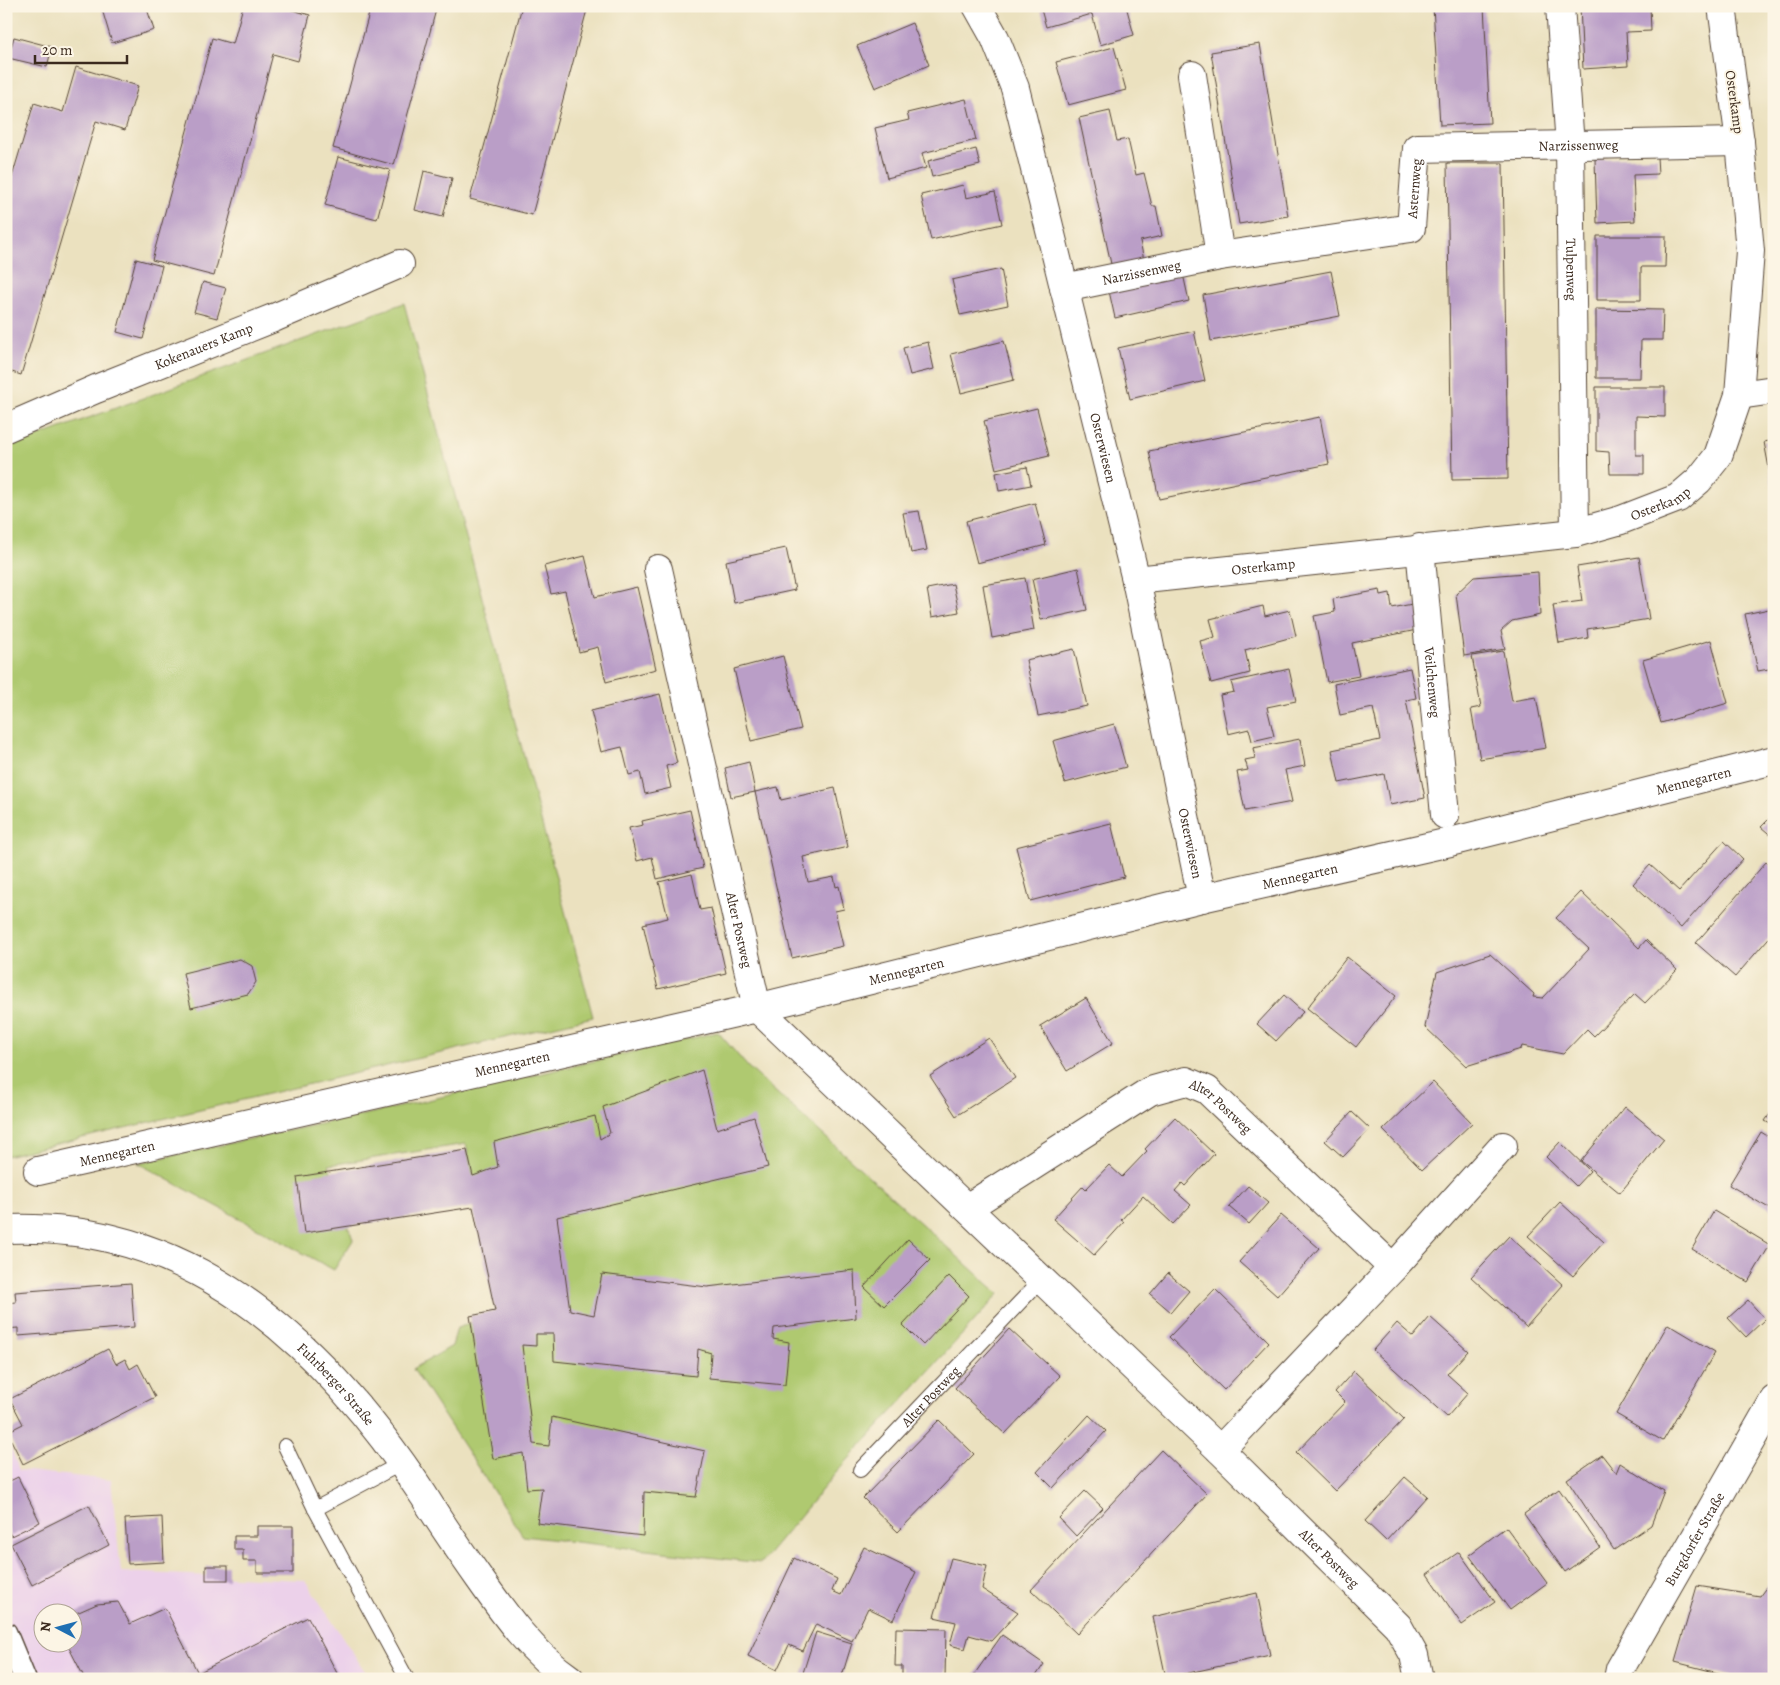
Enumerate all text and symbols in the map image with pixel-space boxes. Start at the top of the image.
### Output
scale bar [35,32,128,64]
text: 20 m [42,40,73,60]
street label: Osterkamp [1721,69,1748,135]
street label: Narzissenweg [1538,135,1619,156]
street label: Asternweg [1403,158,1426,220]
street label: Tulpenweg [1561,238,1581,301]
street label: Narzissenweg [1100,255,1183,290]
street label: Kokenauers Kamp [152,318,256,375]
street label: Osterwiesen [1085,411,1121,485]
street label: Osterkamp [1628,482,1695,525]
street label: Osterkamp [1231,554,1296,580]
street label: Veilchenweg [1419,645,1445,719]
street label: Mennegarten [1654,762,1733,799]
street label: Osterwiesen [1174,806,1207,881]
street label: Mennegarten [1260,859,1340,894]
street label: Alter Postweg [721,889,757,970]
street label: Mennegarten [867,953,946,990]
street label: Mennegarten [473,1046,552,1082]
street label: Alter Postweg [1185,1074,1256,1138]
street label: Mennegarten [78,1136,157,1171]
street label: Fuhrberger Straße [293,1339,379,1430]
street label: Alter Postweg [896,1362,964,1432]
street label: Burgdorfer Straße [1660,1489,1729,1590]
street label: Alter Postweg [1294,1524,1363,1593]
north arrow [32,1602,82,1652]
text: N [36,1621,56,1633]

